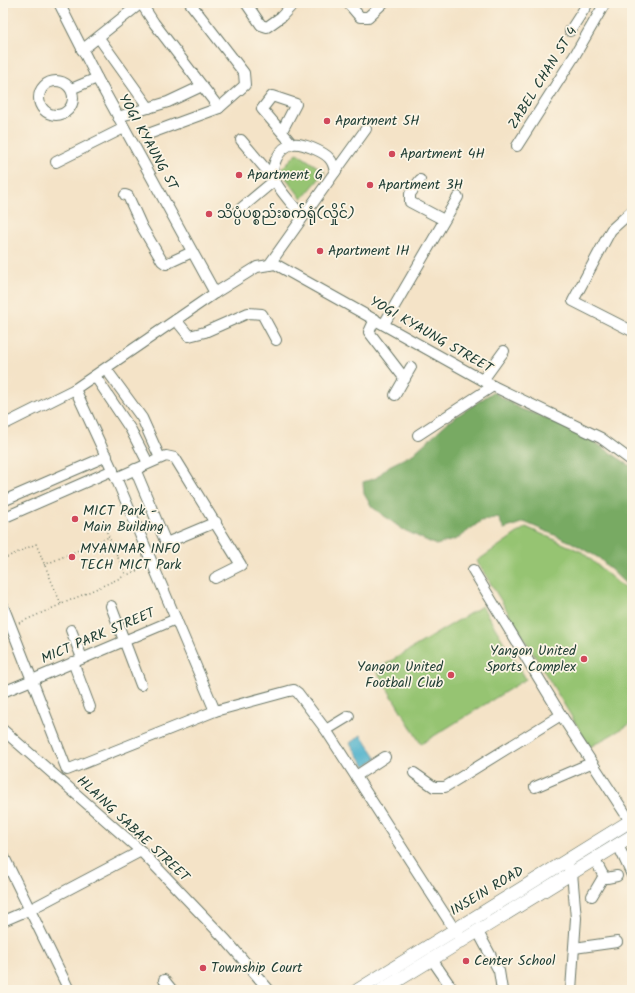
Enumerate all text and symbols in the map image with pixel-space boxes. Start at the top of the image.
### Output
street label: ZABEL CHAN ST 4 [503,22,584,134]
street label: YOGI KYAUNG ST [112,90,184,195]
place label: Apartment 5H [335,110,420,132]
marker: Apartment 5H [322,116,332,126]
place label: Apartment 4H [400,143,485,165]
marker: Apartment 4H [387,149,397,159]
place label: Apartment G [247,164,323,186]
marker: Apartment G [234,170,244,180]
place label: Apartment 3H [378,174,463,196]
marker: Apartment 3H [365,180,375,190]
place label: သိပ္ပံပစ္စည်းစက်ရုံ(လှိုင်) [217,203,355,225]
marker: သိပ္ပံပစ္စည်းစက်ရုံ(လှိုင်) [204,209,214,219]
place label: Apartment 1H [328,240,410,262]
marker: Apartment 1H [315,246,325,256]
street label: YOGI KYAUNG STREET [365,291,498,380]
place label: MICT Park - Main Building [83,500,164,538]
marker: MICT Park - Main Building [70,514,80,524]
place label: MYANMAR INFO TECH MICT Park [80,538,182,576]
marker: MYANMAR INFO TECH MICT Park [67,552,77,562]
street label: MICT PARK STREET [38,601,160,670]
place label: Yangon United Sports Complex [486,640,577,678]
marker: Yangon United Sports Complex [579,654,589,664]
place label: Yangon United Football Club [357,656,444,694]
marker: Yangon United Football Club [446,670,456,680]
street label: HLAING SABAE STREET [71,771,196,888]
street label: INSEIN ROAD [446,860,528,922]
place label: Center School [474,950,556,972]
marker: Center School [461,956,471,966]
place label: Township Court [211,957,303,979]
marker: Township Court [198,963,208,973]

